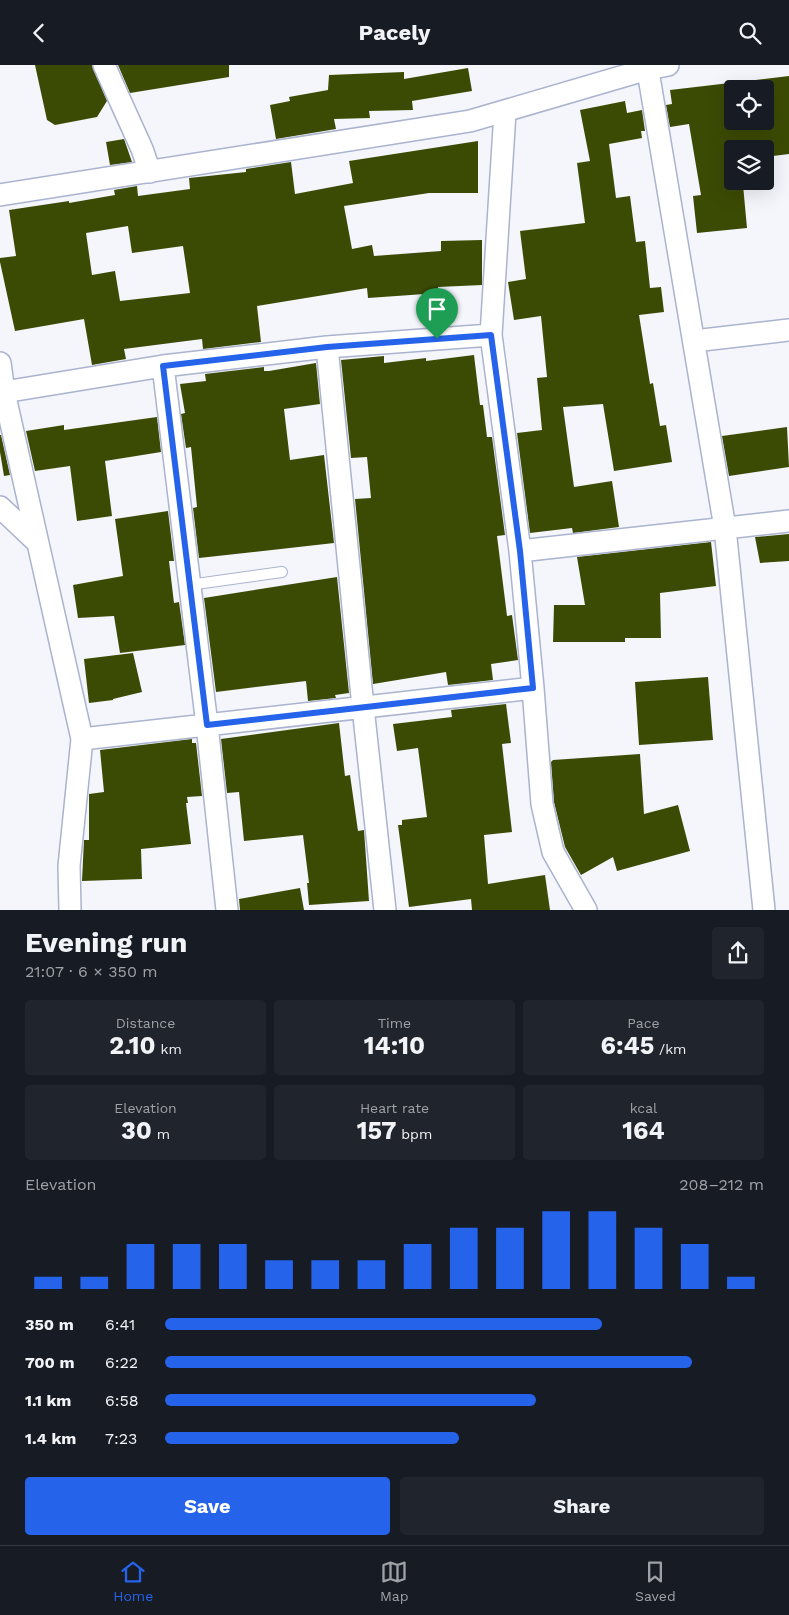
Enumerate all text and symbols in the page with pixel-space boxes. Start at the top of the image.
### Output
icon: back [25,19,53,47]
icon: search [736,19,764,47]
text: Pacely [359,20,430,45]
map controls [724,80,774,190]
button: locate [724,80,774,130]
button: layers [724,140,774,190]
pin [416,288,458,339]
icon: arrive [423,295,451,323]
text: Evening run [25,926,187,959]
button: share [712,927,764,979]
text: 21:07 · 6 × 350 m [25,962,158,981]
text: Distance [116,1015,175,1031]
text: Time [378,1015,411,1031]
text: Pace [627,1015,660,1031]
text: 2.10 [109,1031,156,1060]
text: 14:10 [364,1031,425,1060]
text: 6:45 [601,1031,654,1060]
text: km [156,1041,182,1057]
text: /km [654,1041,686,1057]
text: Elevation [114,1100,177,1116]
text: Heart rate [360,1100,429,1116]
text: kcal [630,1100,657,1116]
text: 30 [121,1116,152,1145]
text: 157 [357,1116,397,1145]
text: 164 [622,1116,665,1145]
text: m [152,1126,170,1142]
text: bpm [397,1126,432,1142]
text: Elevation [25,1175,96,1194]
text: 208–212 m [679,1175,764,1194]
text: 350 m [25,1315,74,1334]
text: 6:41 [105,1315,135,1334]
text: 700 m [25,1353,75,1372]
text: 6:22 [105,1353,138,1372]
text: 1.1 km [25,1391,71,1410]
text: 6:58 [105,1391,139,1410]
text: 1.4 km [25,1429,76,1448]
text: 7:23 [105,1429,137,1448]
button: Save [25,1477,390,1535]
button: Share [400,1477,764,1535]
tab: Home [113,1558,153,1604]
tab: Map [380,1558,408,1604]
tab: Saved [635,1558,676,1604]

